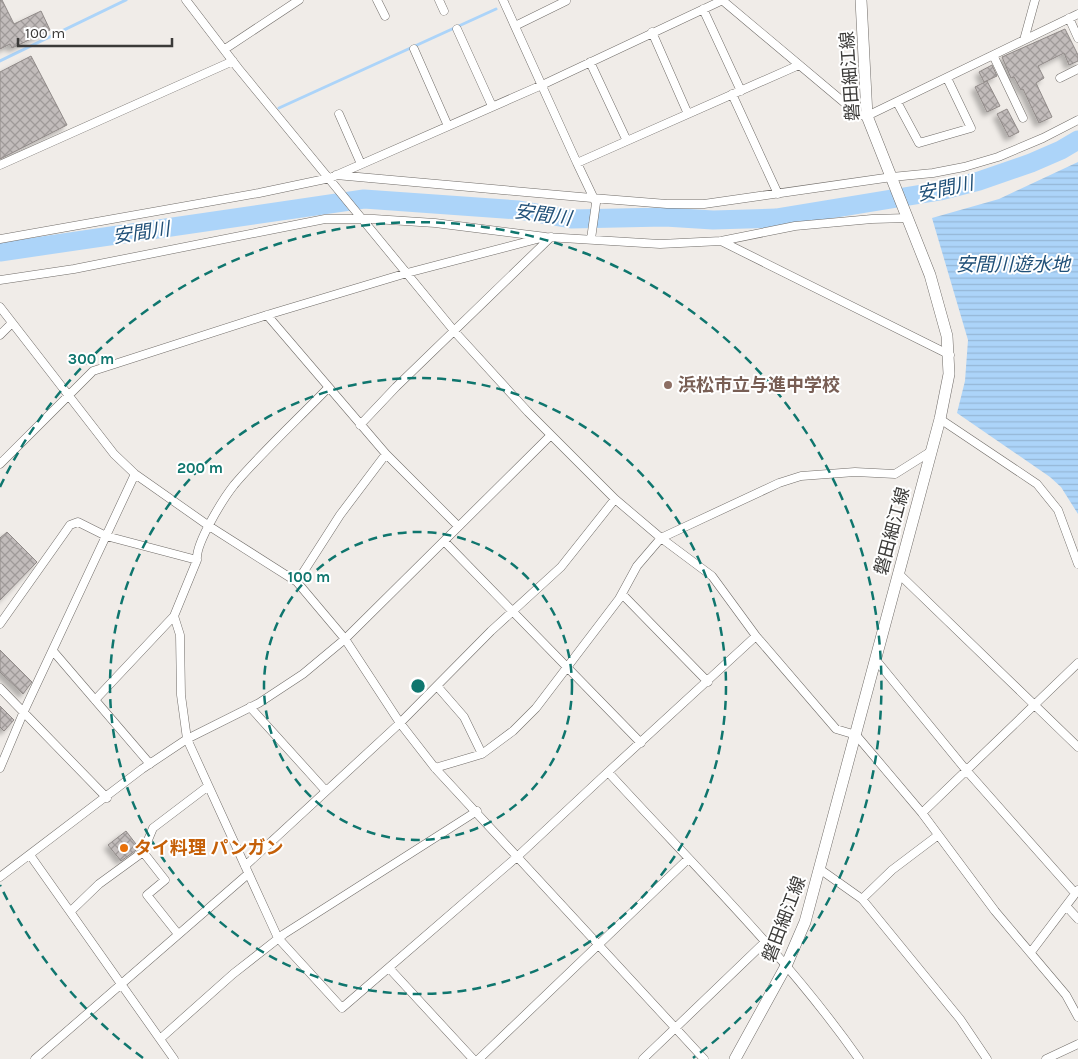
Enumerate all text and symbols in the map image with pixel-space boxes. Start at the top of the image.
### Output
scale bar [18,15,171,47]
text: 100 m [25,24,65,42]
street label: 磐田細江線 [836,30,864,122]
water label: 安間川 [915,172,977,206]
water label: 安間川 [513,200,575,230]
water label: 安間川 [111,218,173,248]
water label: 安間川遊水地 [956,254,1072,276]
text: 300 m [68,350,114,368]
place label: 浜松市立与進中学校 [678,374,840,396]
marker: 浜松市立与進中学校 [662,379,674,391]
text: 200 m [177,459,223,477]
street label: 磐田細江線 [870,485,914,577]
text: 100 m [288,568,330,586]
centre of rings [409,677,427,695]
place label: タイ料理 パンガン [134,837,283,859]
marker: タイ料理 パンガン [118,842,130,854]
street label: 磐田細江線 [758,873,810,965]

